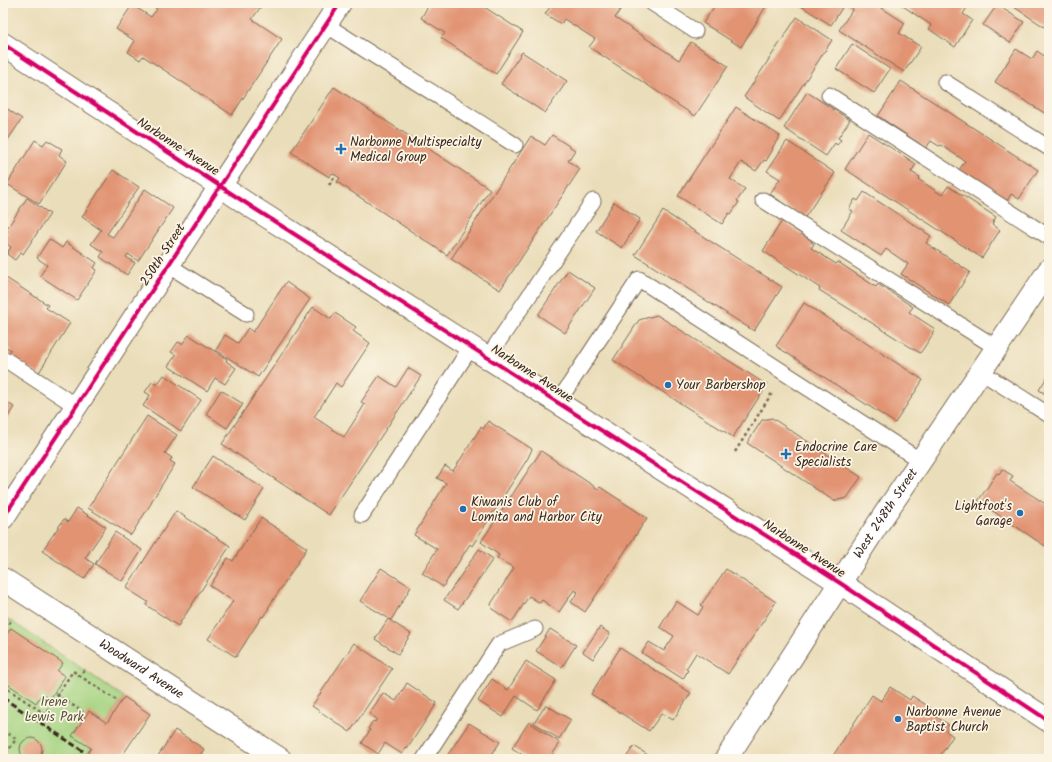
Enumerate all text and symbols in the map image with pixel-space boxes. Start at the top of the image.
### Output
street label: Narbonne Avenue [132,112,224,182]
place label: Narbonne Multispecialty Medical Group [350,132,482,168]
marker: Narbonne Multispecialty Medical Group [335,143,347,155]
street label: 250th Street [135,219,192,291]
street label: Narbonne Avenue [486,339,578,409]
place label: Your Barbershop [676,375,766,396]
marker: Your Barbershop [663,380,673,390]
place label: Endocrine Care Specialists [795,437,877,473]
marker: Endocrine Care Specialists [780,448,792,460]
street label: West 248th Street [848,463,924,563]
place label: Kiwanis Club of Lomita and Harbor City [471,492,603,528]
place label: Lightfoot's Garage [955,496,1012,532]
marker: Kiwanis Club of Lomita and Harbor City [458,504,468,514]
marker: Lightfoot's Garage [1015,508,1025,518]
street label: Narbonne Avenue [758,514,850,584]
street label: Woodward Avenue [95,633,188,704]
park label: Irene Lewis Park [24,692,84,728]
place label: Narbonne Avenue Baptist Church [906,702,1001,738]
marker: Narbonne Avenue Baptist Church [893,714,903,724]

